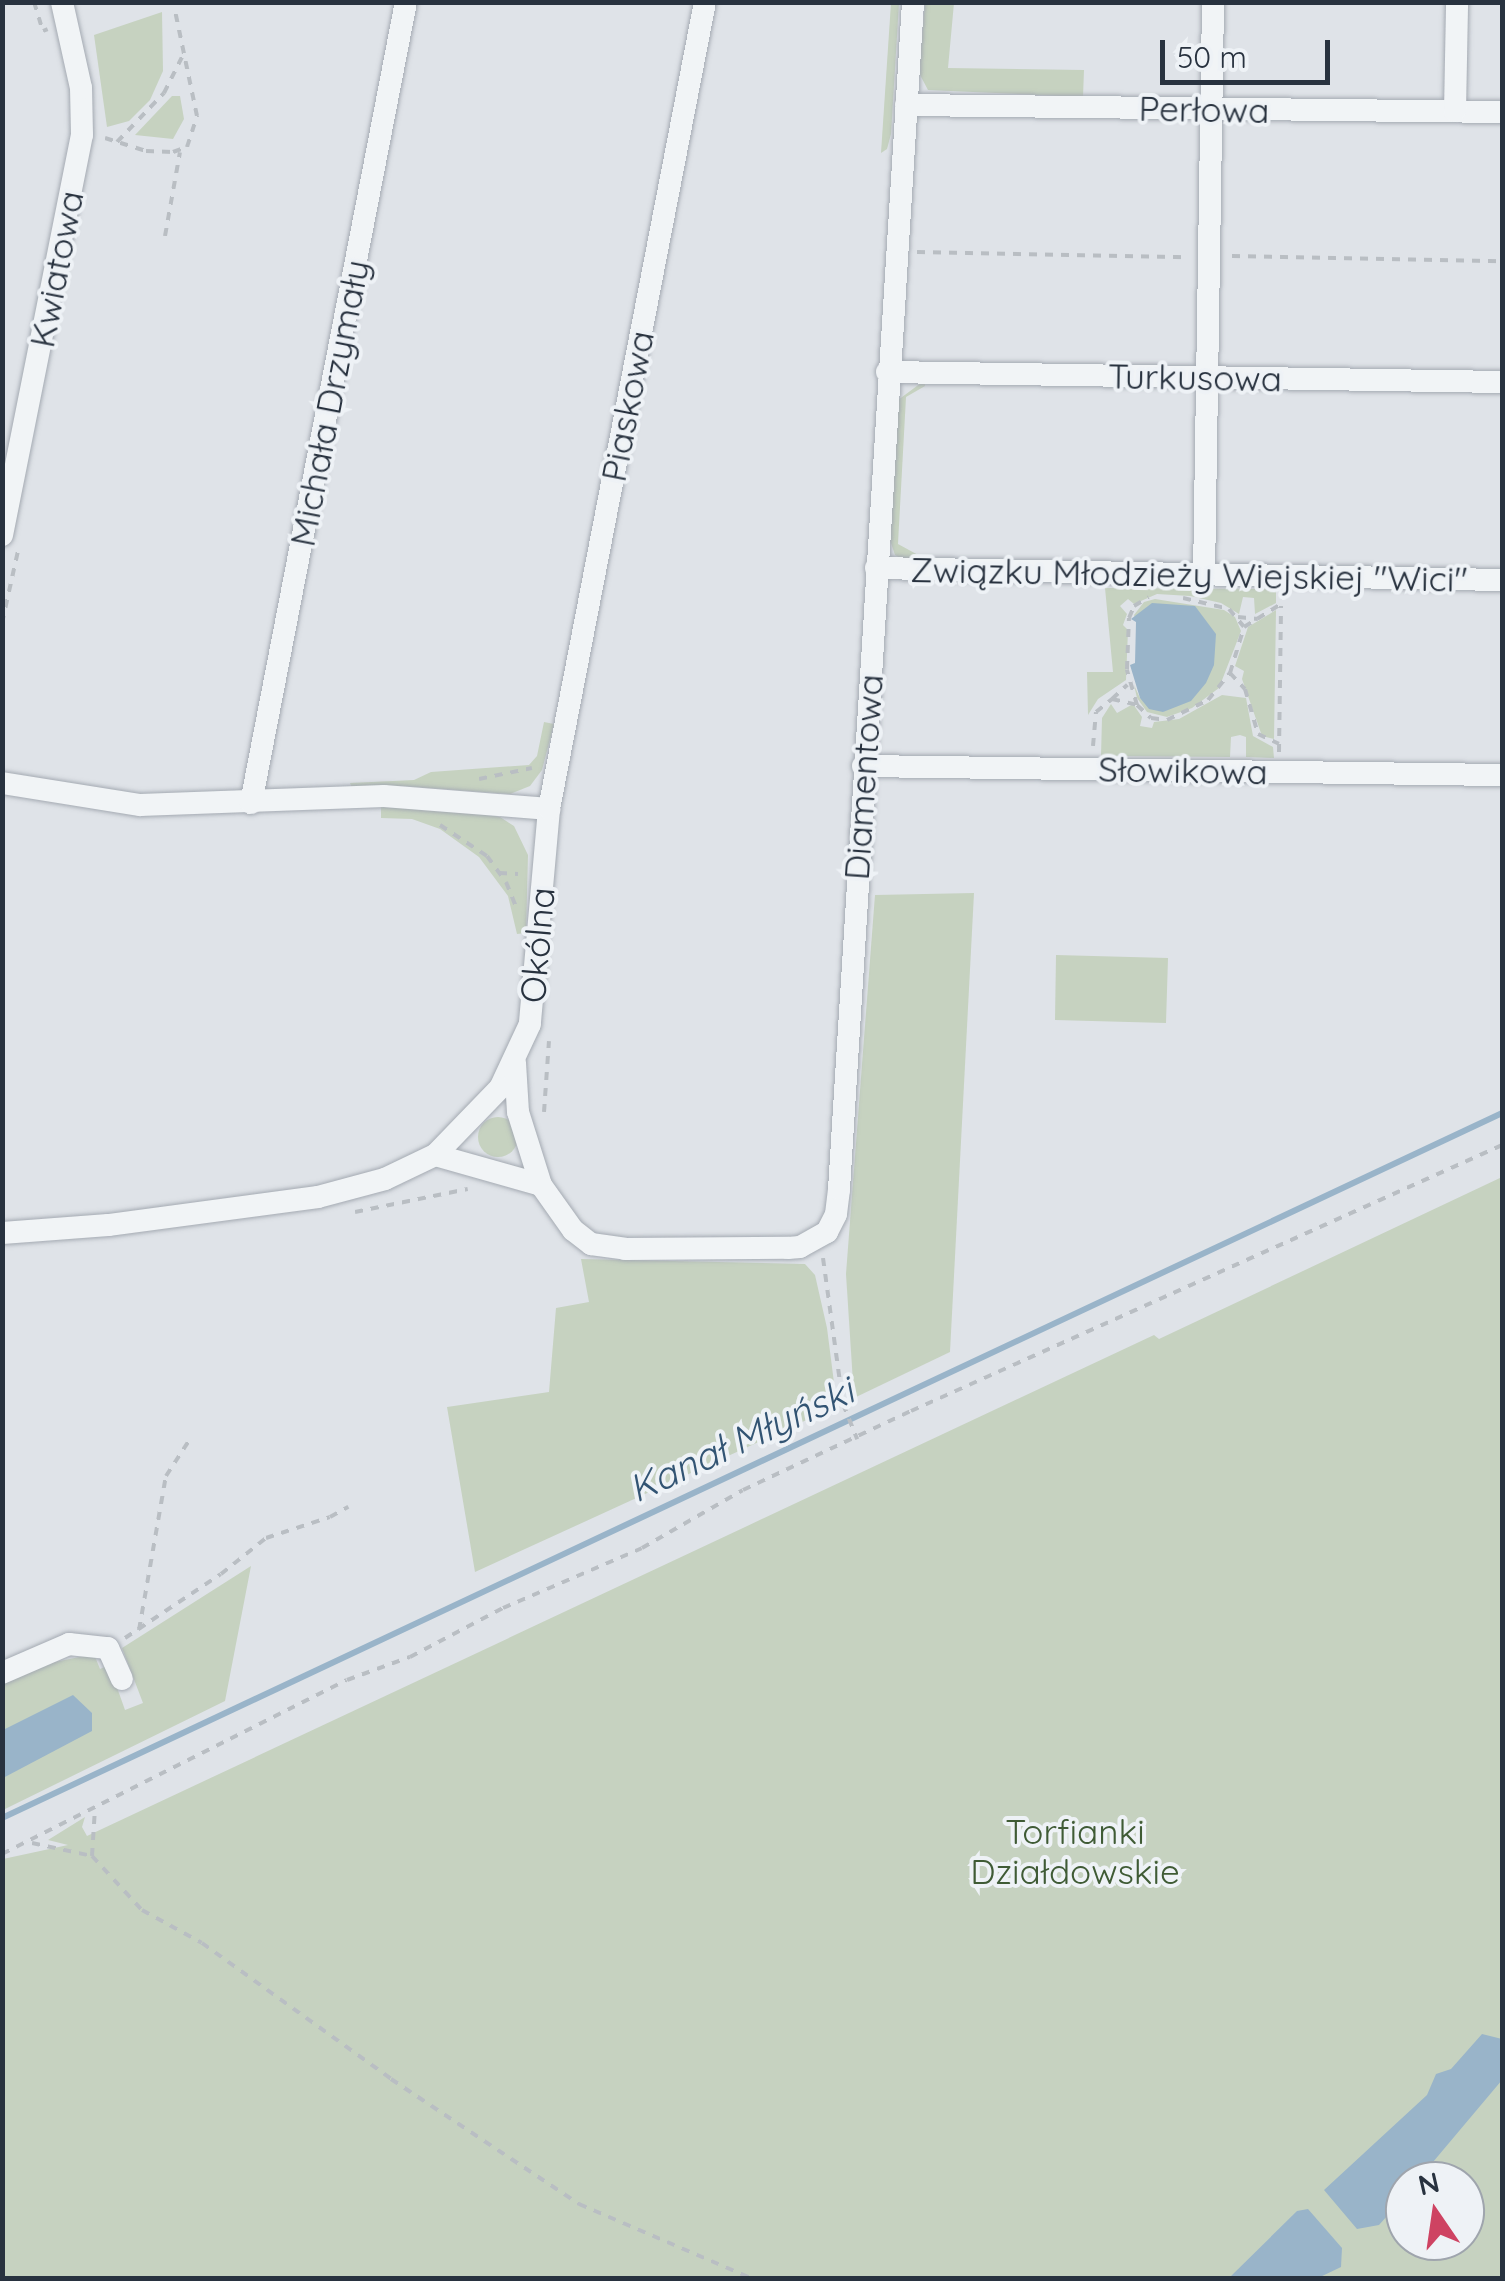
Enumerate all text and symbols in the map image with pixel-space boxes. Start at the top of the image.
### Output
scale bar [1165,20,1335,82]
text: 50 m [1177,38,1247,76]
street label: Perłowa [1138,87,1270,131]
street label: Kwiatowa [20,187,92,351]
street label: Michała Drzymały [281,256,377,550]
street label: Piaskowa [592,327,662,485]
street label: Turkusowa [1108,354,1282,400]
street label: Związku Młodzieży Wiejskiej "Wici" [910,548,1468,600]
street label: Diamentowa [835,673,891,881]
street label: Słowikowa [1098,748,1268,792]
street label: Okólna [511,885,563,1005]
water label: Kanał Młyński [621,1368,861,1512]
park label: Torfianki Działdowskie [970,1810,1180,1892]
north arrow [1385,2161,1485,2261]
text: N [1415,2164,1443,2203]

